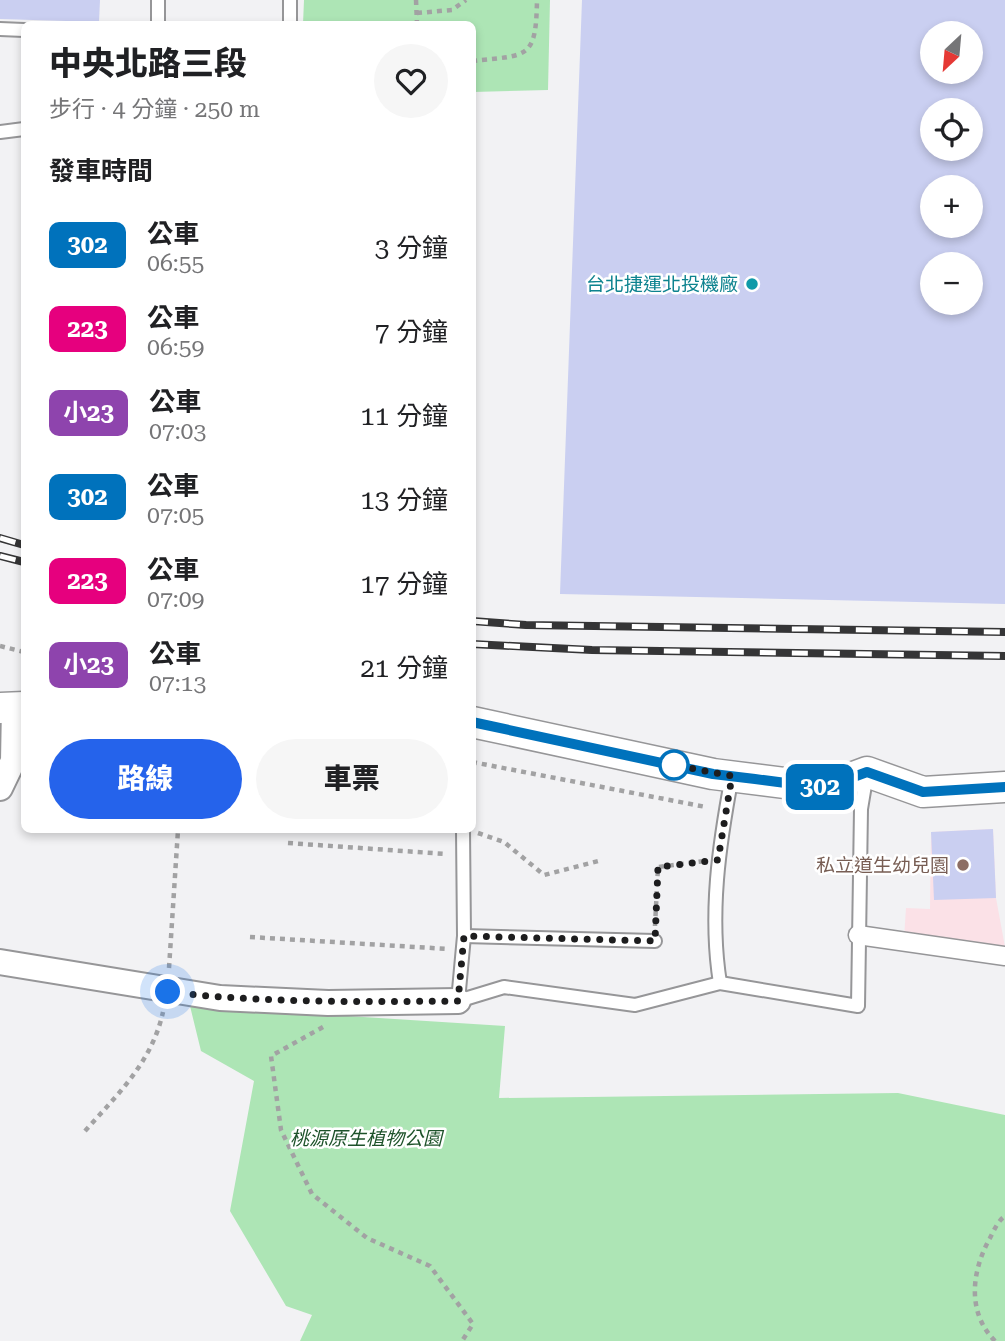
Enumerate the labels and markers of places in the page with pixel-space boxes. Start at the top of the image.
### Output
place label: 台北捷運北投機廠 [586,273,738,296]
marker: 台北捷運北投機廠 [744,276,760,292]
unlabelled marker [659,750,689,780]
place label: 私立道生幼兒園 [816,854,949,877]
marker: 私立道生幼兒園 [955,857,971,873]

